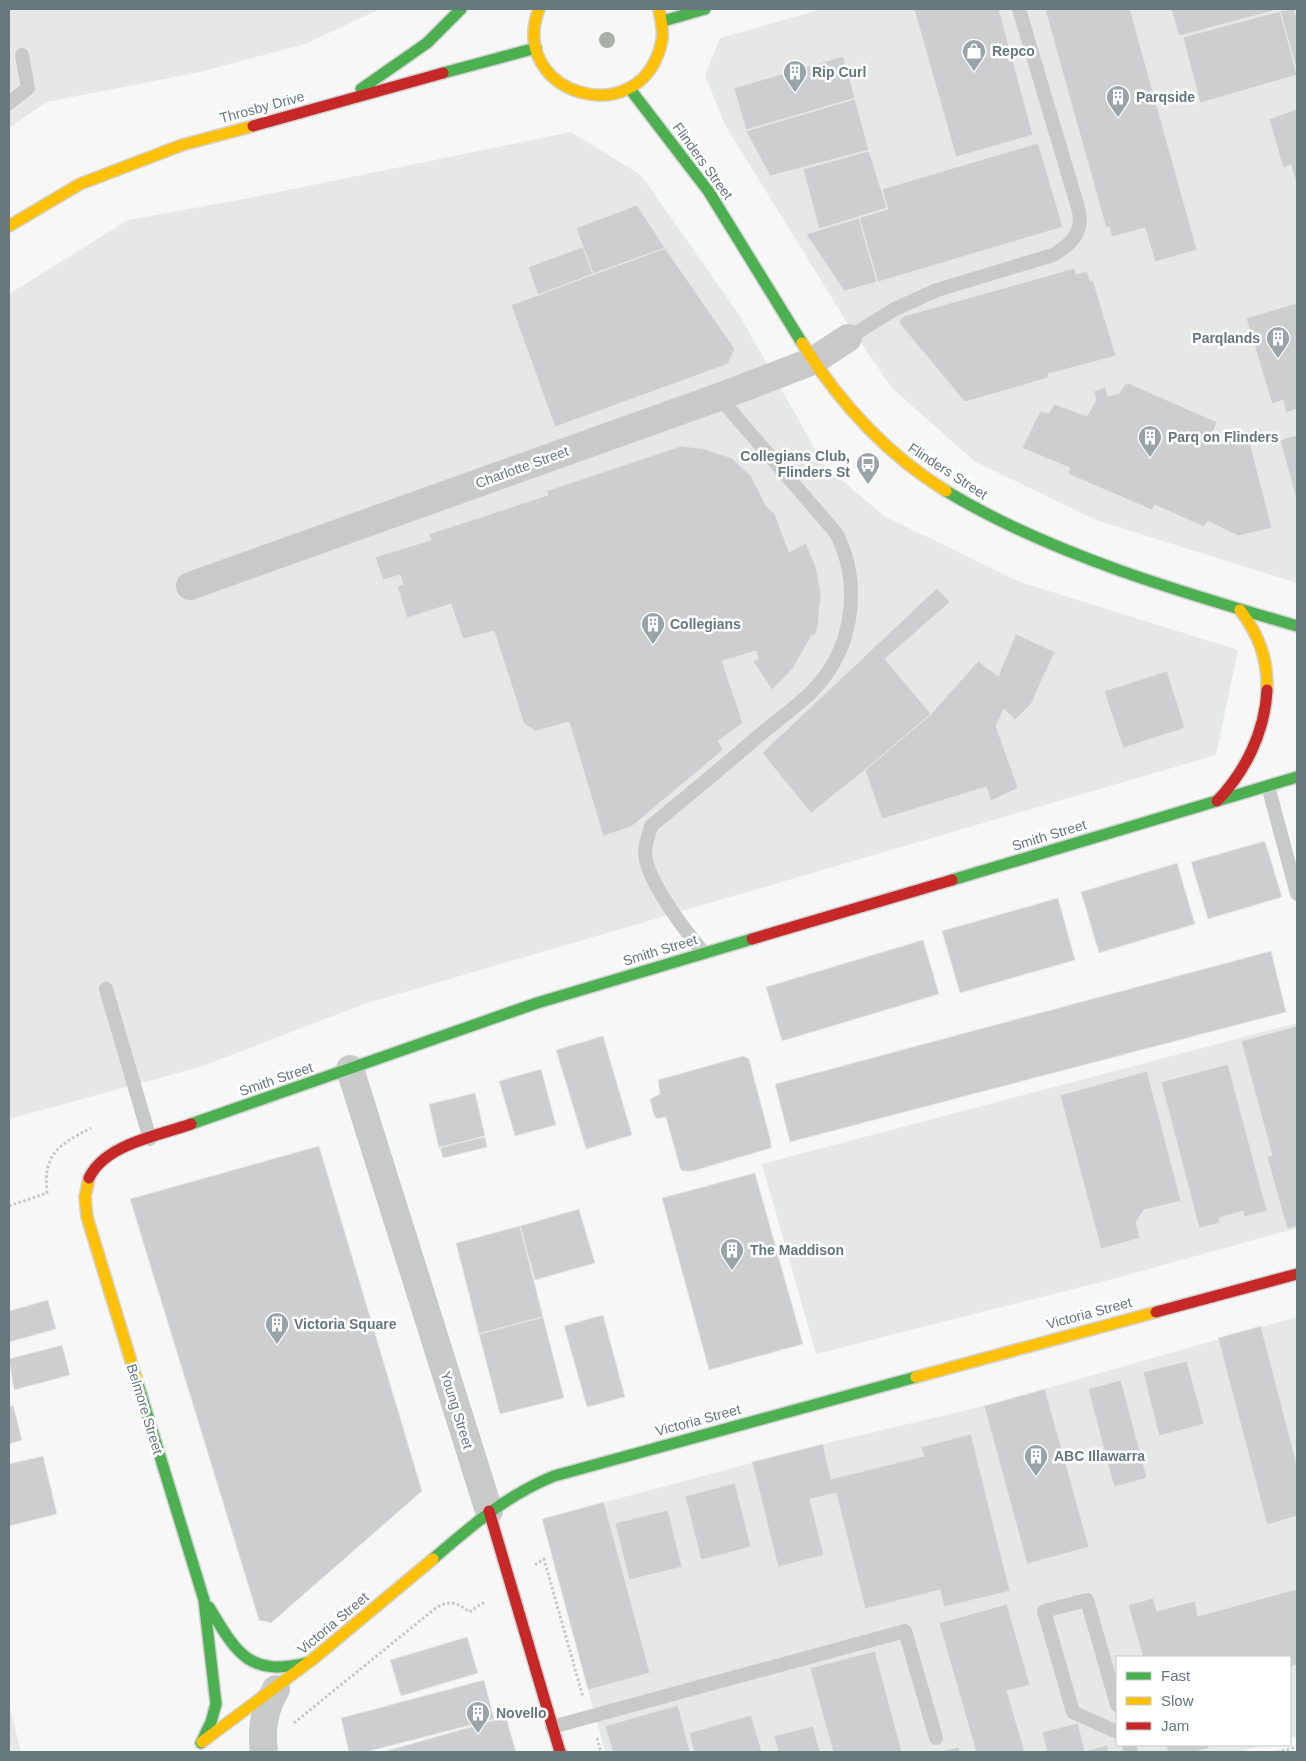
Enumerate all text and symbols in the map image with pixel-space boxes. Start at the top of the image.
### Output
shop icon: Repco [961,38,987,72]
place label: Repco [992,43,1035,59]
building icon: Rip Curl [782,59,808,93]
place label: Rip Curl [812,64,866,80]
building icon: Parqside [1105,84,1131,118]
street label: Throsby Drive [218,88,306,126]
place label: Parqside [1136,89,1195,105]
street label: Flinders Street [670,119,736,203]
building icon: Parqlands [1265,325,1291,359]
place label: Parqlands [1192,330,1260,346]
building icon: Parq on Flinders [1137,424,1163,458]
place label: Parq on Flinders [1168,429,1279,445]
street label: Flinders Street [905,439,991,503]
street label: Charlotte Street [473,443,571,491]
place label: Collegians Club, Flinders St [740,448,850,480]
bus stop icon: Collegians Club, Flinders St [855,451,881,485]
building icon: Collegians [640,611,666,645]
place label: Collegians [670,616,741,632]
street label: Smith Street [1010,816,1088,854]
street label: Smith Street [621,931,699,969]
street label: Smith Street [237,1059,315,1099]
building icon: The Maddison [719,1237,745,1271]
place label: The Maddison [750,1242,844,1258]
street label: Victoria Street [1045,1294,1134,1332]
building icon: Victoria Square [264,1311,290,1345]
place label: Victoria Square [294,1316,397,1332]
street label: Belmore Street [124,1362,166,1456]
street label: Young Street [438,1369,476,1451]
street label: Victoria Street [654,1401,743,1439]
building icon: ABC Illawarra [1023,1443,1049,1477]
place label: ABC Illawarra [1054,1448,1145,1464]
street label: Victoria Street [294,1589,372,1657]
legend [1116,1656,1291,1746]
text: Fast [1161,1667,1191,1684]
text: Slow [1161,1692,1194,1709]
building icon: Novello [465,1700,491,1734]
place label: Novello [496,1705,547,1721]
text: Jam [1161,1717,1189,1734]

